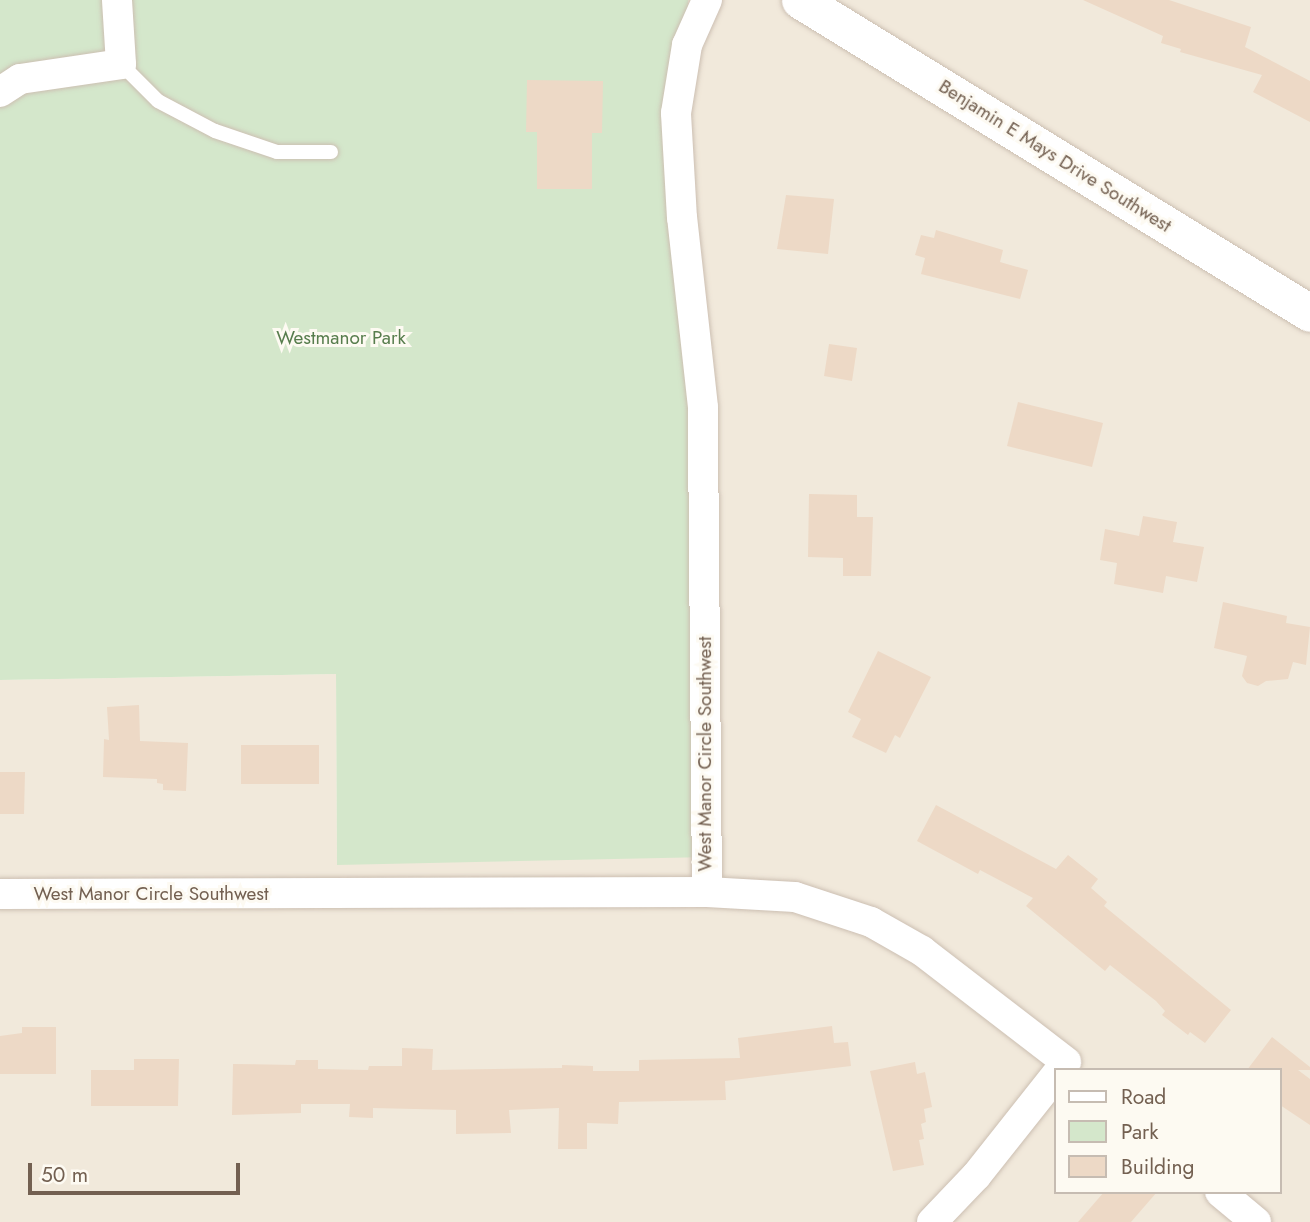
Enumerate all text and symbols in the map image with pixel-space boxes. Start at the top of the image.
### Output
street label: Benjamin E Mays Drive Southwest [935,75,1175,237]
park label: Westmanor Park [276,327,406,349]
street label: West Manor Circle Southwest [694,636,716,872]
street label: West Manor Circle Southwest [33,883,269,905]
legend [1054,1068,1282,1194]
text: Road [1121,1082,1166,1112]
text: Park [1121,1117,1158,1147]
scale bar [32,1148,243,1192]
text: Building [1121,1152,1194,1182]
text: 50 m [41,1160,88,1190]

